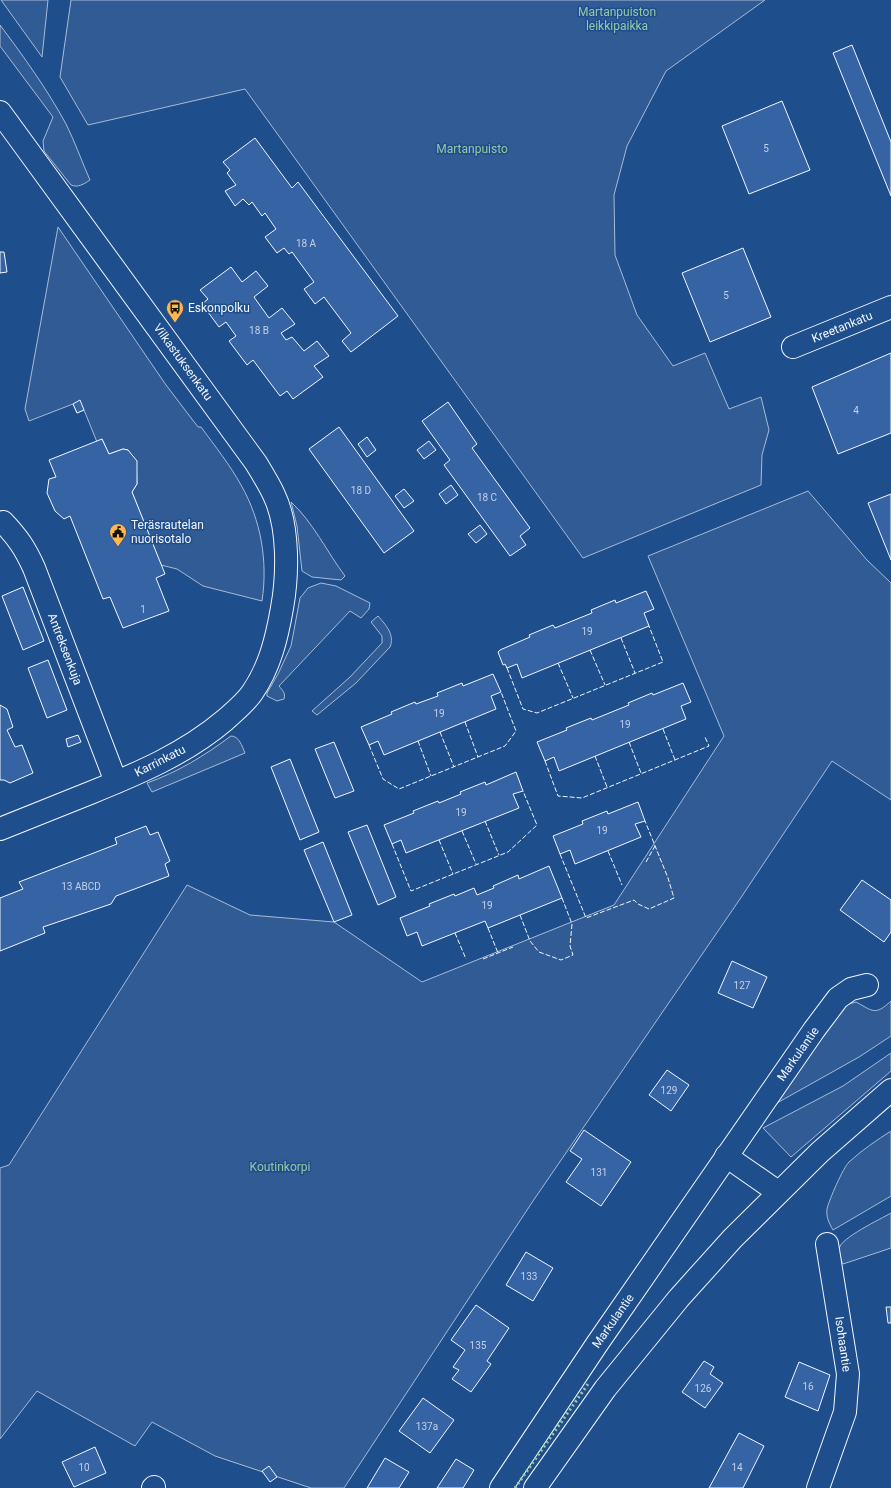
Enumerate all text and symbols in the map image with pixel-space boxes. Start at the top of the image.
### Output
park label: Martanpuiston leikkipaikka [578,5,656,33]
park label: Martanpuisto [436,142,508,156]
house number: 5 [763,143,769,154]
house number: 18 A [296,238,317,249]
house number: 5 [723,290,729,301]
bus stop icon: Eskonpolku [165,298,185,323]
place label: Eskonpolku [188,301,250,315]
street label: Kreetankatu [809,308,875,346]
street label: Vilkastuksenkatu [151,321,215,403]
house number: 18 B [249,325,269,336]
house number: 4 [853,405,859,416]
house number: 18 D [351,485,371,496]
house number: 18 C [477,492,498,503]
place label: Teräsrautelan nuorisotalo [131,518,204,546]
public building icon: Teräsrautelan nuorisotalo [108,522,128,547]
house number: 1 [140,604,146,615]
street label: Antreksenkuja [45,611,85,687]
house number: 19 [581,626,593,637]
house number: 19 [433,708,445,719]
house number: 19 [619,719,631,730]
street label: Karrinkatu [132,742,188,780]
house number: 19 [455,807,467,818]
house number: 19 [596,825,608,836]
house number: 13 ABCD [61,881,101,892]
house number: 19 [481,900,493,911]
house number: 127 [734,980,751,991]
street label: Markulantie [774,1024,822,1084]
house number: 129 [661,1085,677,1096]
park label: Koutinkorpi [250,1160,311,1174]
house number: 131 [591,1167,607,1178]
house number: 133 [521,1271,537,1282]
street label: Markulantie [589,1291,637,1351]
street label: Isohaantie [832,1315,854,1373]
house number: 135 [470,1340,487,1351]
house number: 16 [802,1381,814,1392]
house number: 126 [695,1383,712,1394]
house number: 137a [416,1421,438,1432]
house number: 10 [78,1462,90,1473]
house number: 14 [731,1462,743,1473]

